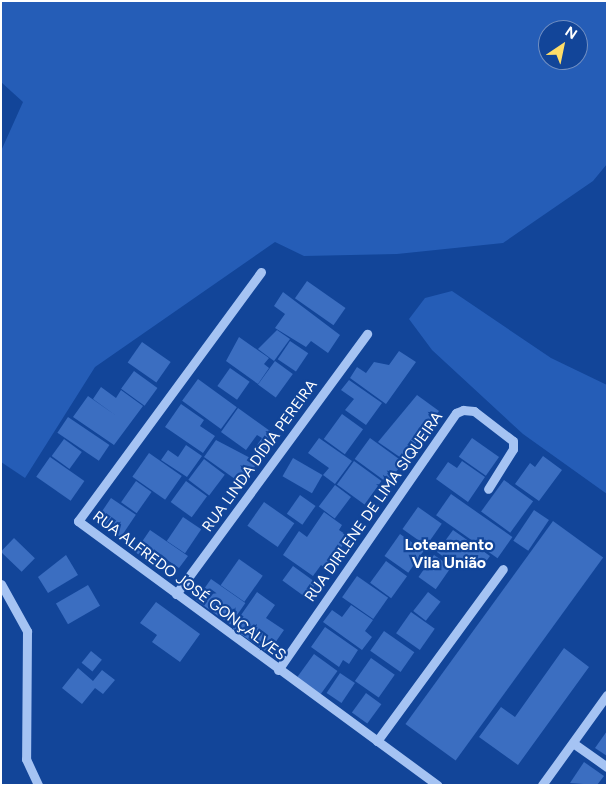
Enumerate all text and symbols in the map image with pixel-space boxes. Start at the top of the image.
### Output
north arrow [538,20,588,70]
text: N [562,23,580,43]
street label: RUA LINDA DÍDIA PEREIRA [199,376,321,536]
street label: RUA DIRLENE DE LIMA SIQUEIRA [301,408,447,606]
street label: RUA ALFREDO JOSÉ GONÇALVES [89,508,289,664]
district label: Loteamento Vila União [404,535,494,573]

